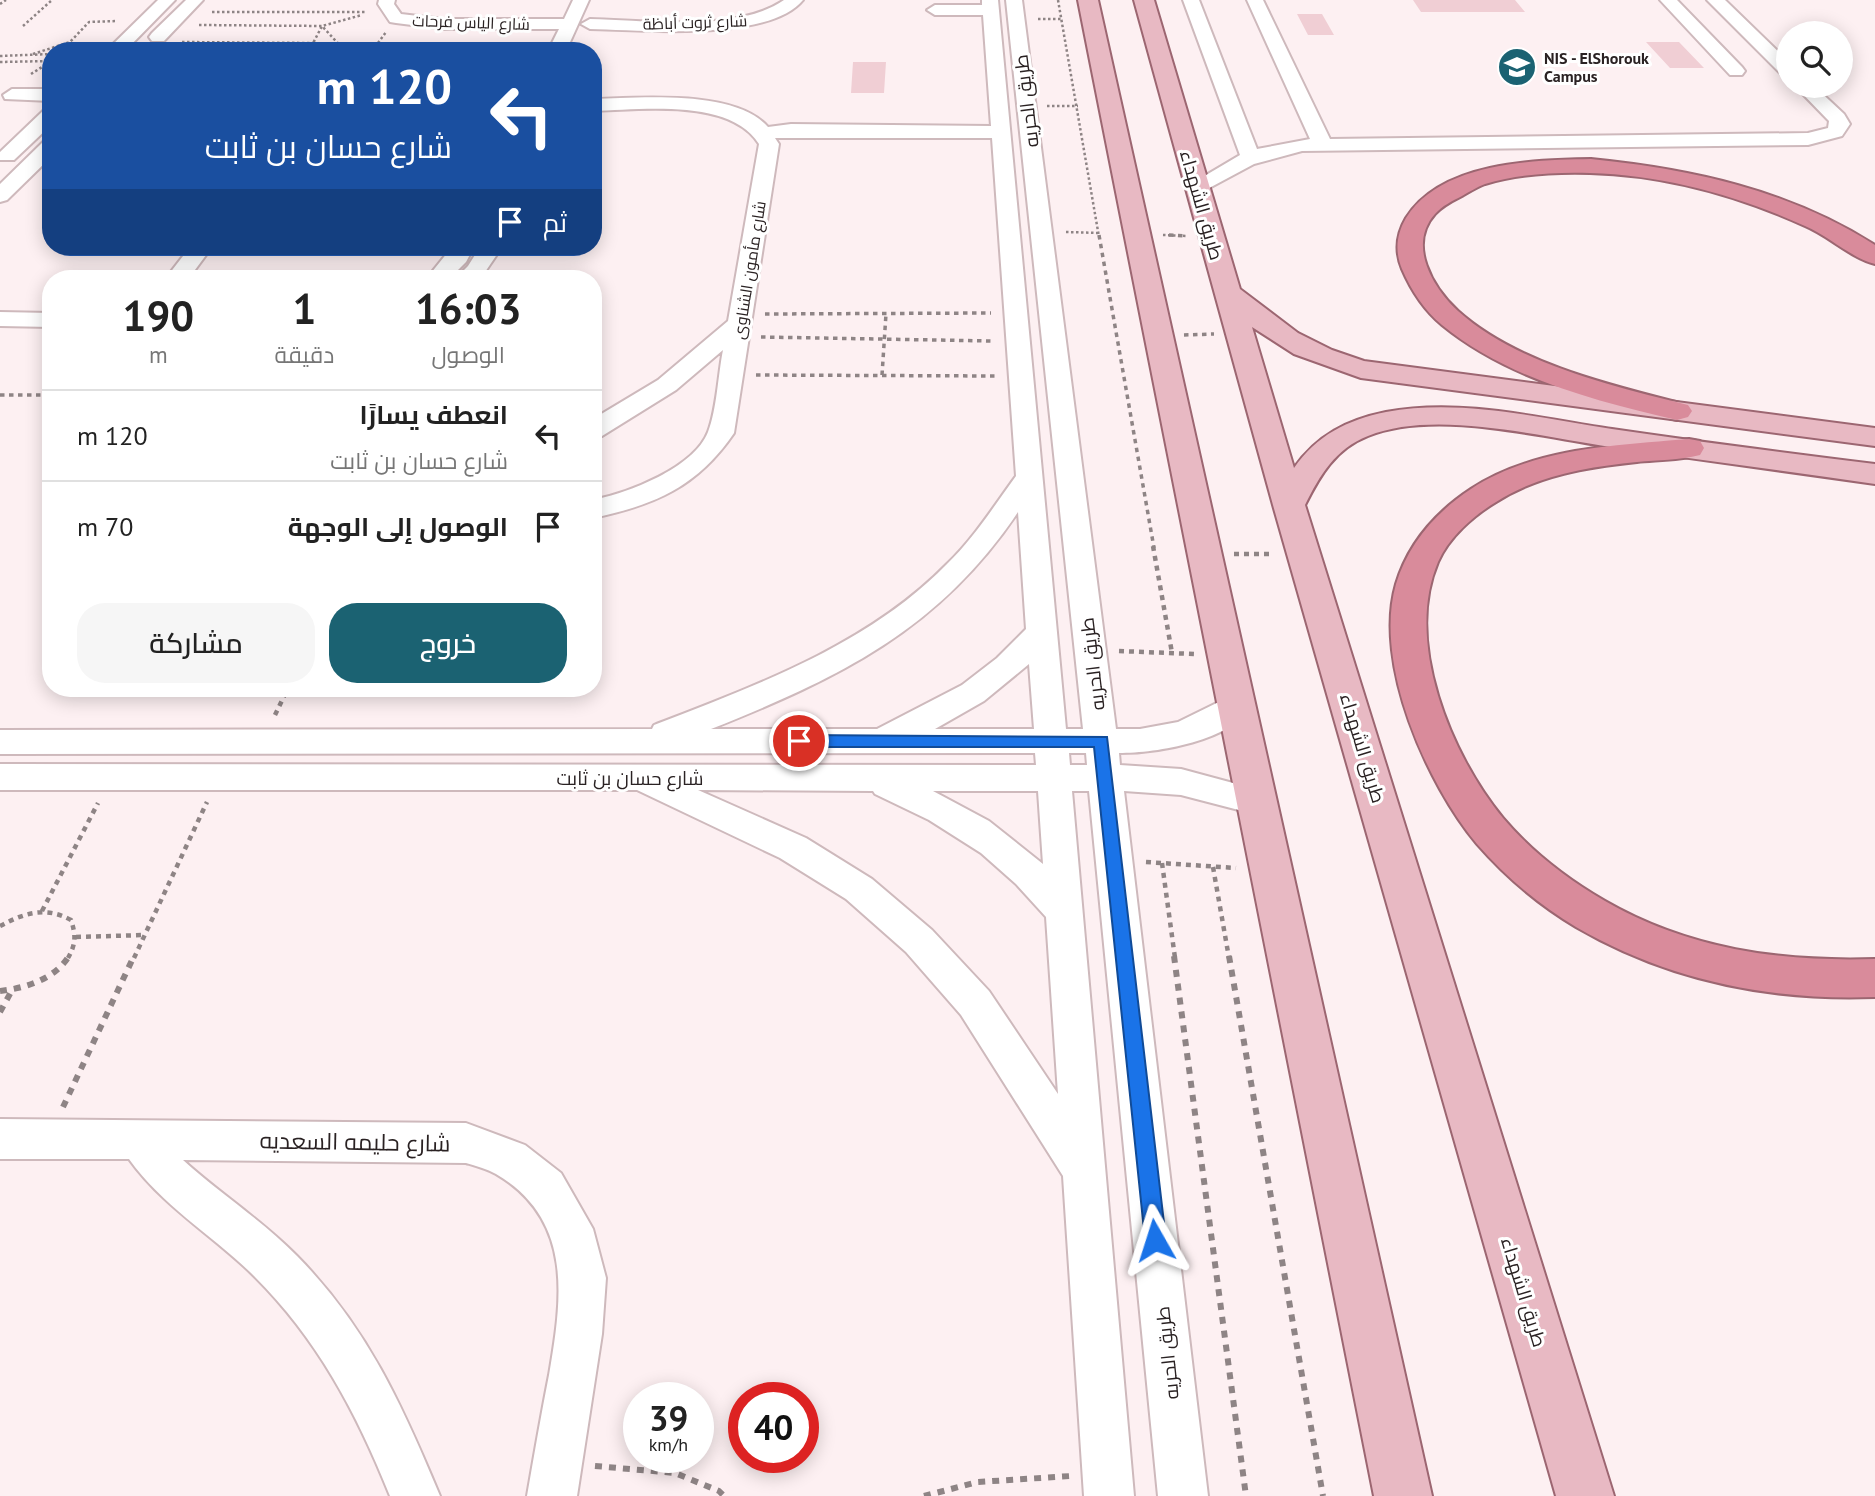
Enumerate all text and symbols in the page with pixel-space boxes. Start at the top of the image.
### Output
street label: شارع الياس فرحات [412,10,530,36]
street label: شارع ثروت أباظة [642,10,748,36]
map controls [1776,21,1853,98]
button: search [1776,21,1853,98]
school or university icon: NIS - ElShorouk Campus [1496,46,1538,88]
place label: NIS - ElShorouk Campus [1544,48,1649,86]
street label: طريق الحريه [1008,53,1045,149]
text: 120 m [317,54,452,118]
icon: left [476,70,567,161]
text: شارع حسان بن ثابت [205,125,452,167]
street label: طريق الشهداء [1174,147,1229,263]
street label: شارع مأمون الشناوى [728,199,772,341]
icon: arrive [491,203,529,241]
text: ثم [543,206,567,239]
text: 1 [293,281,316,336]
text: 16:03 [415,281,521,336]
text: 190 [123,288,194,343]
text: m [149,340,168,369]
text: دقيقة [275,340,334,369]
text: الوصول [432,340,505,369]
text: انعطف يسارًا [360,398,508,431]
icon: left [529,417,567,455]
text: 120 m [77,419,148,452]
text: شارع حسان بن ثابت [330,446,508,475]
icon: arrive [529,508,567,546]
text: 70 m [77,510,133,543]
text: الوصول إلى الوجهة [288,510,508,543]
button: مشاركة [77,603,315,683]
button: خروج [329,603,567,683]
street label: طريق الحريه [1074,616,1111,712]
street label: طريق الشهداء [1334,690,1391,806]
pin [769,711,829,771]
icon: arrive [780,722,818,760]
street label: شارع حسان بن ثابت [557,766,703,792]
street label: شارع حليمه السعديه [259,1125,451,1160]
position arrow [1118,1203,1192,1277]
street label: طريق الشهداء [1495,1234,1552,1350]
street label: طريق الحريه [1150,1305,1185,1401]
speed limit sign: 40 [728,1382,819,1473]
text: 39 [649,1395,688,1441]
text: km/h [649,1433,688,1456]

